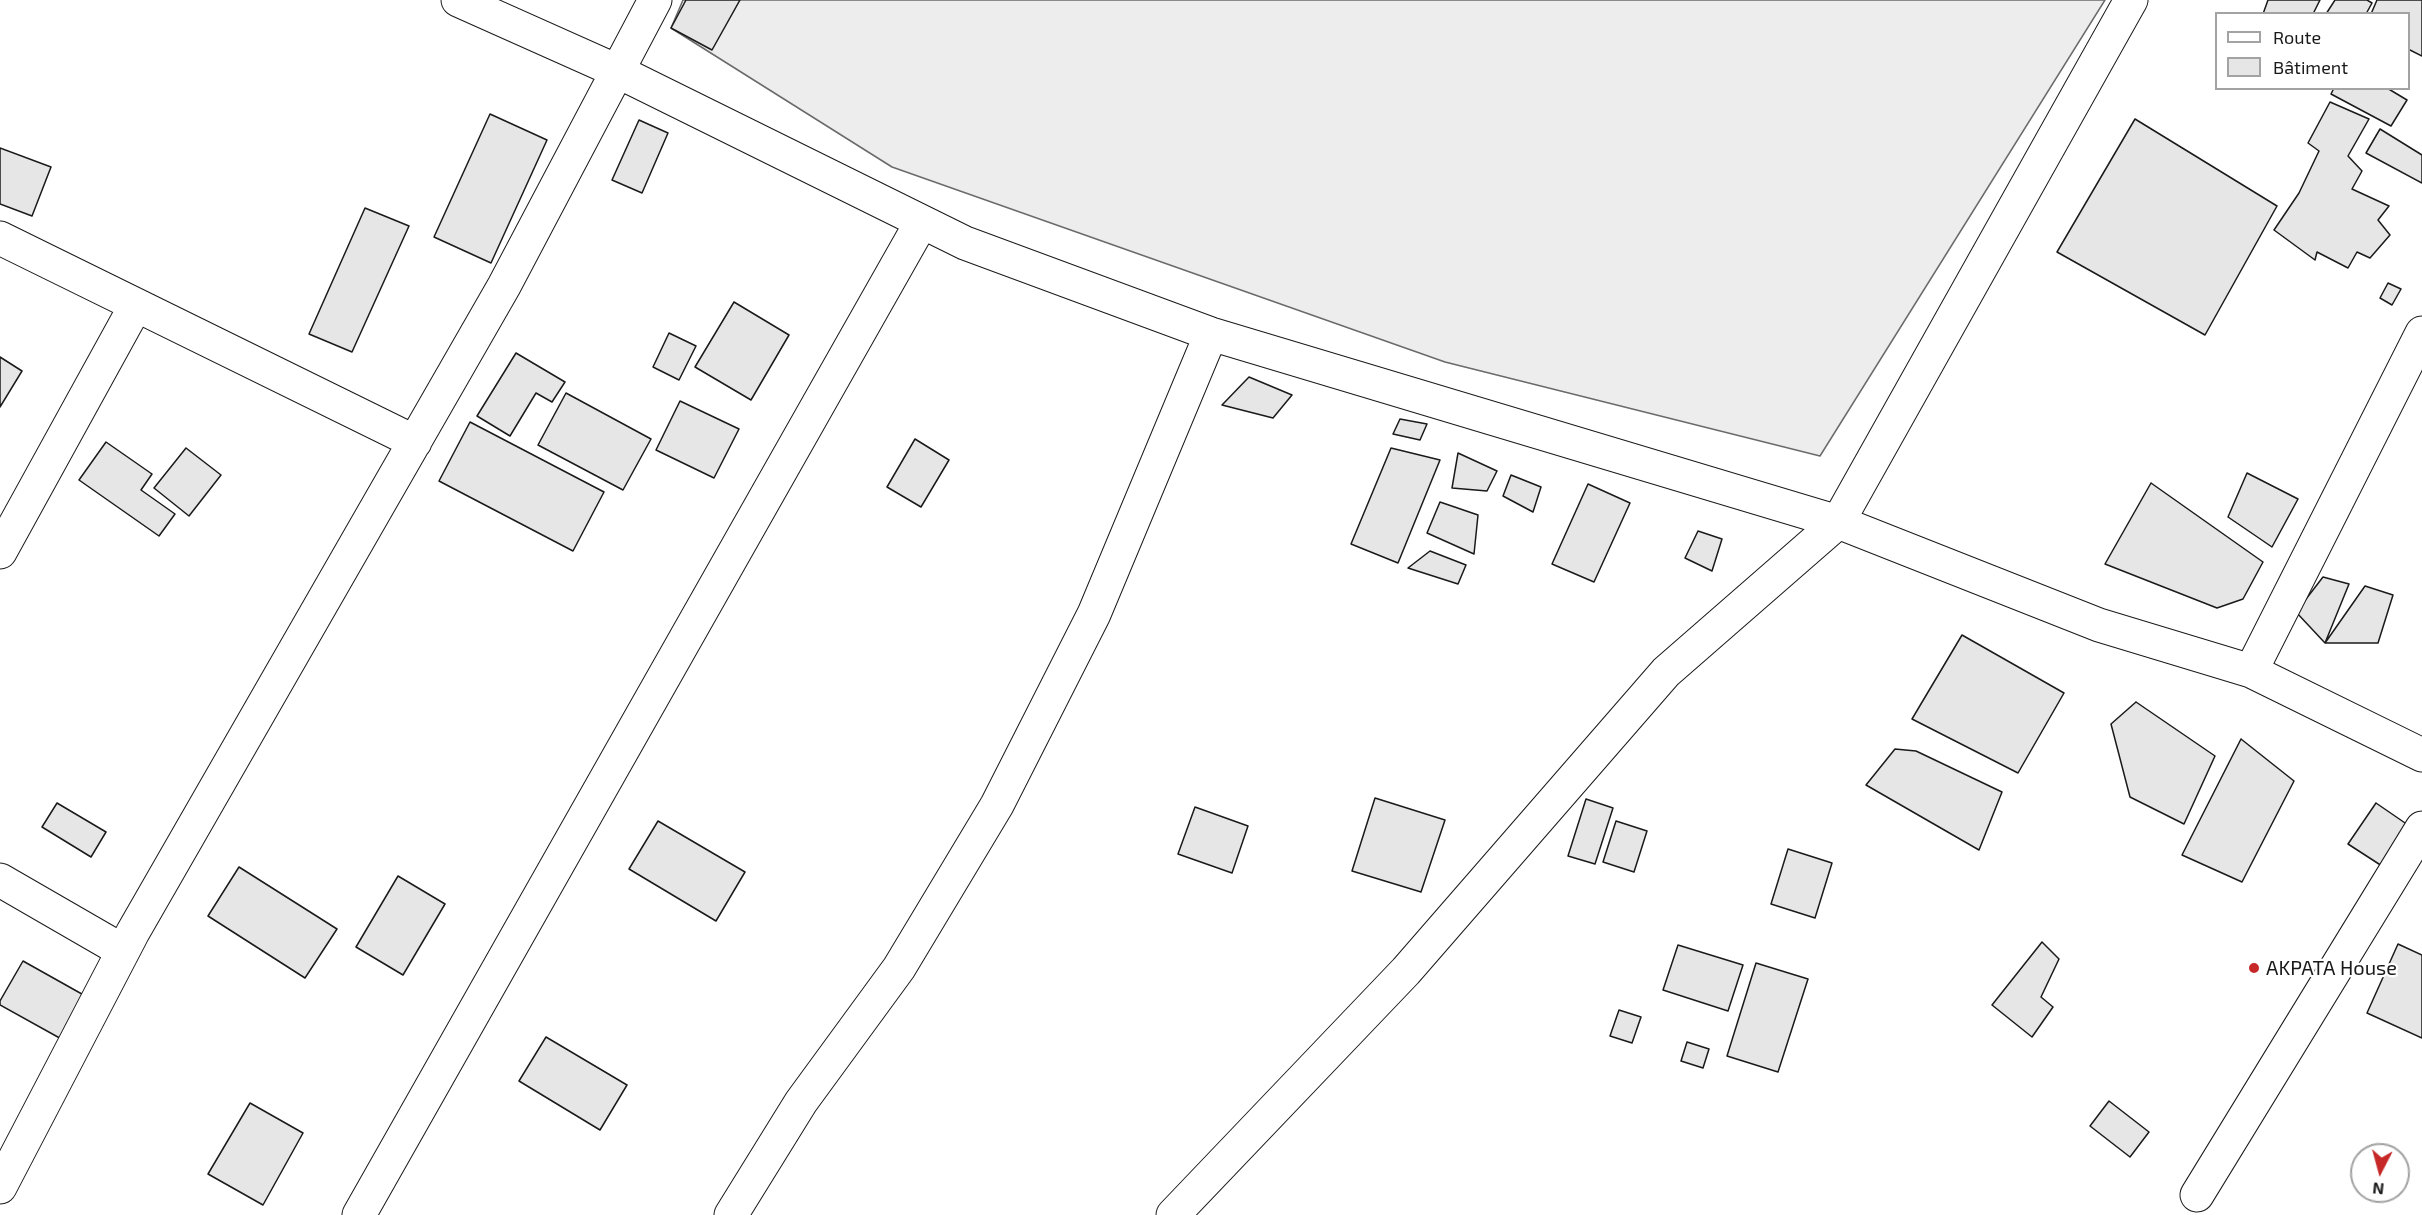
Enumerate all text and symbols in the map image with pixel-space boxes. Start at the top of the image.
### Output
legend [2215,12,2410,90]
text: Route [2273,26,2321,48]
text: Bâtiment [2273,56,2348,78]
place label: AKPATA House [2266,956,2397,980]
marker: AKPATA House [2247,961,2261,975]
north arrow [2350,1143,2410,1203]
text: N [2372,1179,2385,1199]

